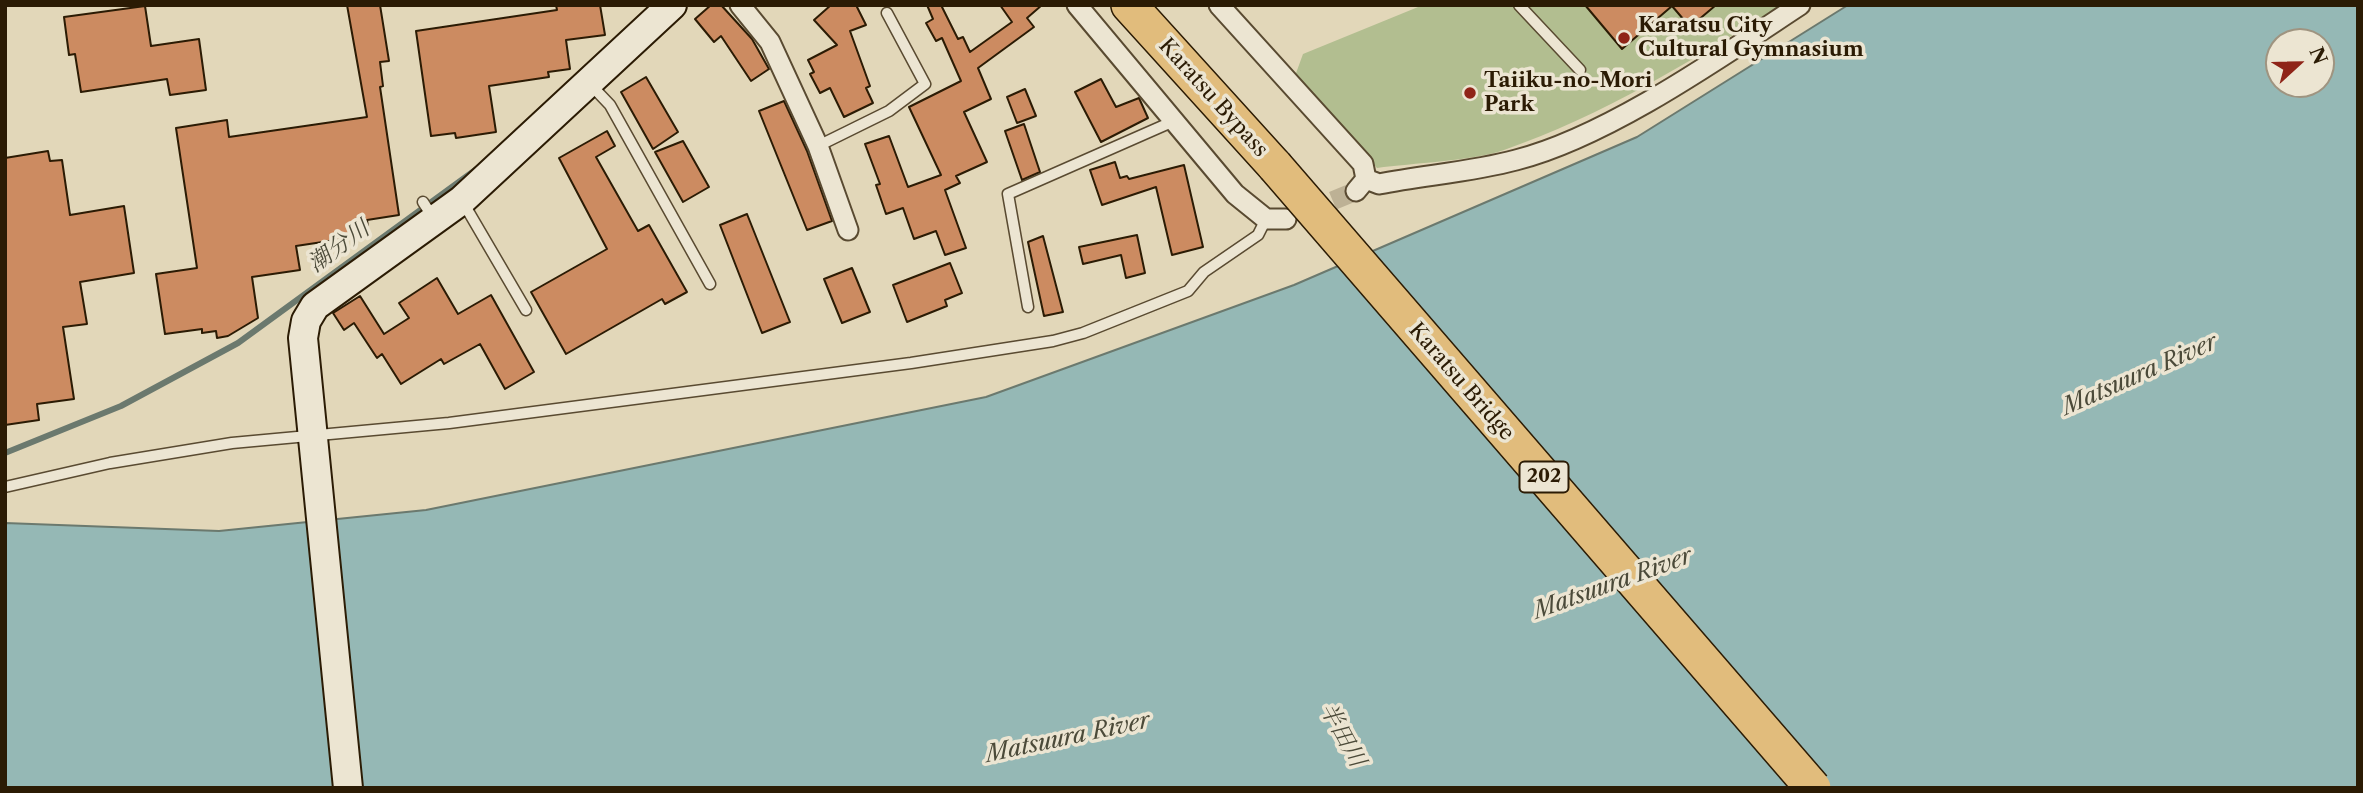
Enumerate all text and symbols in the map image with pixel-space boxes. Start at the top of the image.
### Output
place label: Karatsu City Cultural Gymnasium [1638,13,1864,63]
north arrow [2265,28,2335,98]
marker: Karatsu City Cultural Gymnasium [1616,30,1632,46]
street label: Karatsu Bypass [1153,34,1273,162]
text: N [2304,44,2332,68]
place label: Taiiku-no-Mori Park [1484,68,1652,118]
marker: Taiiku-no-Mori Park [1462,85,1478,101]
water label: 潮分川 [303,216,375,278]
street label: Karatsu Bridge [1403,318,1519,446]
water label: Matsuura River [2058,328,2222,422]
road number: 202 [1520,462,1568,492]
water label: Matsuura River [1530,542,1696,626]
water label: 半田川 [1313,698,1371,772]
water label: Matsuura River [983,707,1153,769]

